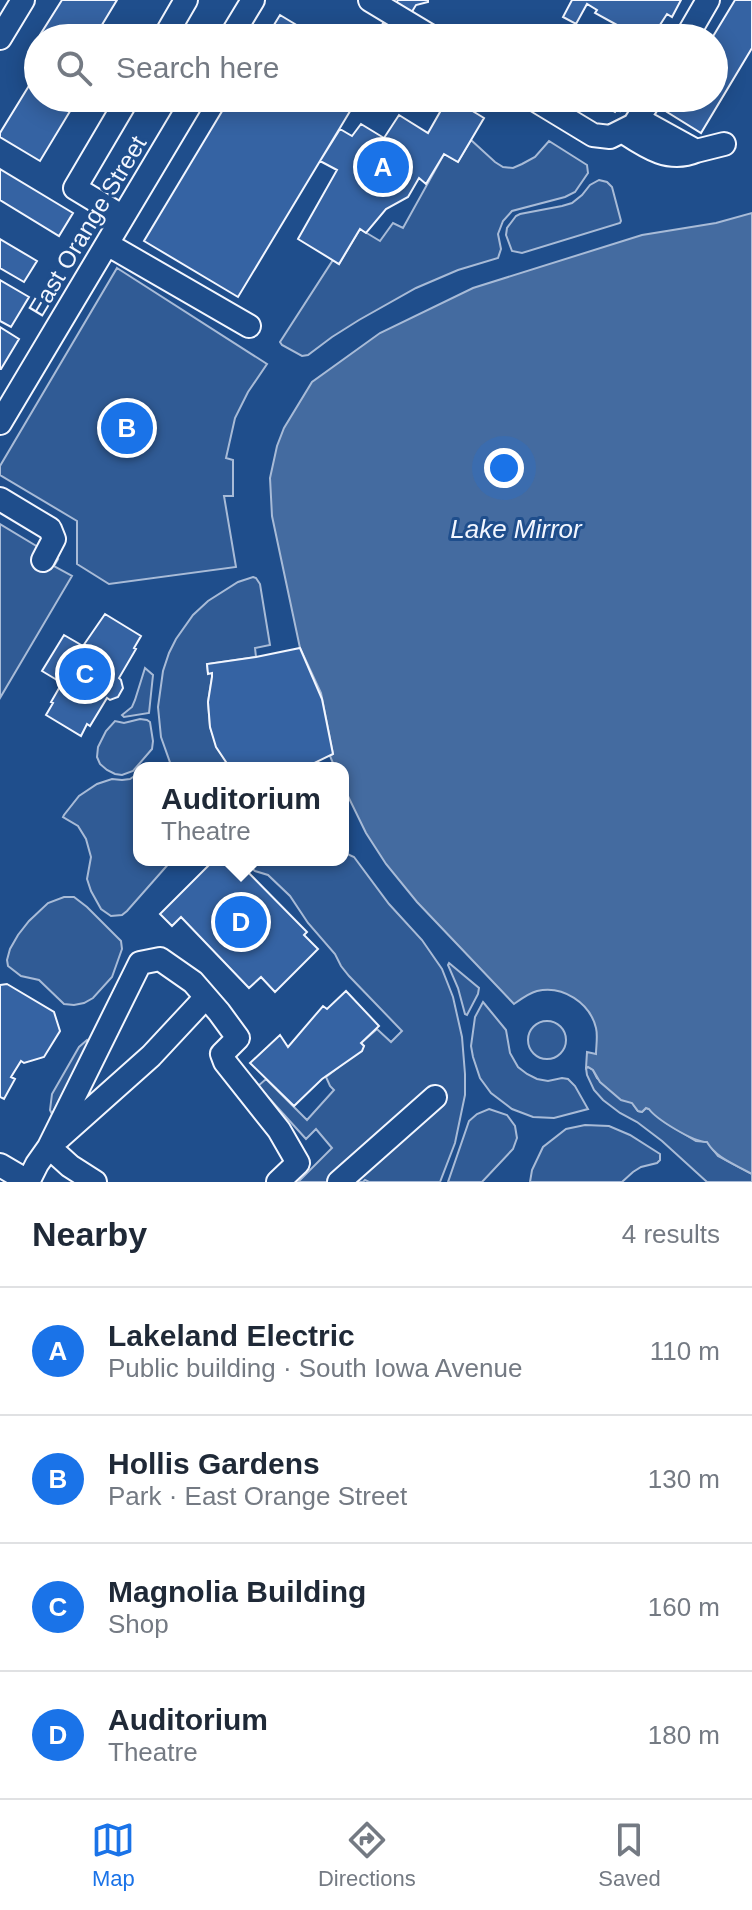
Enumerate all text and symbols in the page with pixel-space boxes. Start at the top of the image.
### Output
search box [24,24,728,112]
icon: search [52,46,96,90]
text: Search here [116,51,279,84]
street label: East Orange Street [23,131,152,321]
pin: A [357,137,409,197]
pin: B [101,398,153,458]
your location [484,448,524,488]
water label: Lake Mirror [450,514,583,544]
pin: C [59,644,111,704]
popup [133,762,349,866]
text: Auditorium [161,782,321,815]
text: Theatre [161,816,251,846]
pin: D [215,892,267,952]
text: Nearby [32,1215,147,1253]
text: 4 results [622,1219,720,1249]
text: Lakeland Electric [108,1319,355,1352]
text: A [49,1336,67,1366]
text: 110 m [650,1336,720,1366]
text: Public building · South Iowa Avenue [108,1353,522,1383]
text: Hollis Gardens [108,1447,320,1480]
text: B [49,1464,67,1494]
text: 130 m [648,1464,720,1494]
text: Park · East Orange Street [108,1481,407,1511]
text: Magnolia Building [108,1575,366,1608]
text: C [49,1592,67,1622]
text: 160 m [648,1592,720,1622]
text: Shop [108,1609,169,1639]
text: Auditorium [108,1703,268,1736]
text: D [49,1720,67,1750]
text: 180 m [648,1720,720,1750]
text: Theatre [108,1737,198,1767]
tab: Map [91,1818,135,1892]
tab: Directions [318,1818,416,1892]
tab: Saved [598,1818,661,1892]

